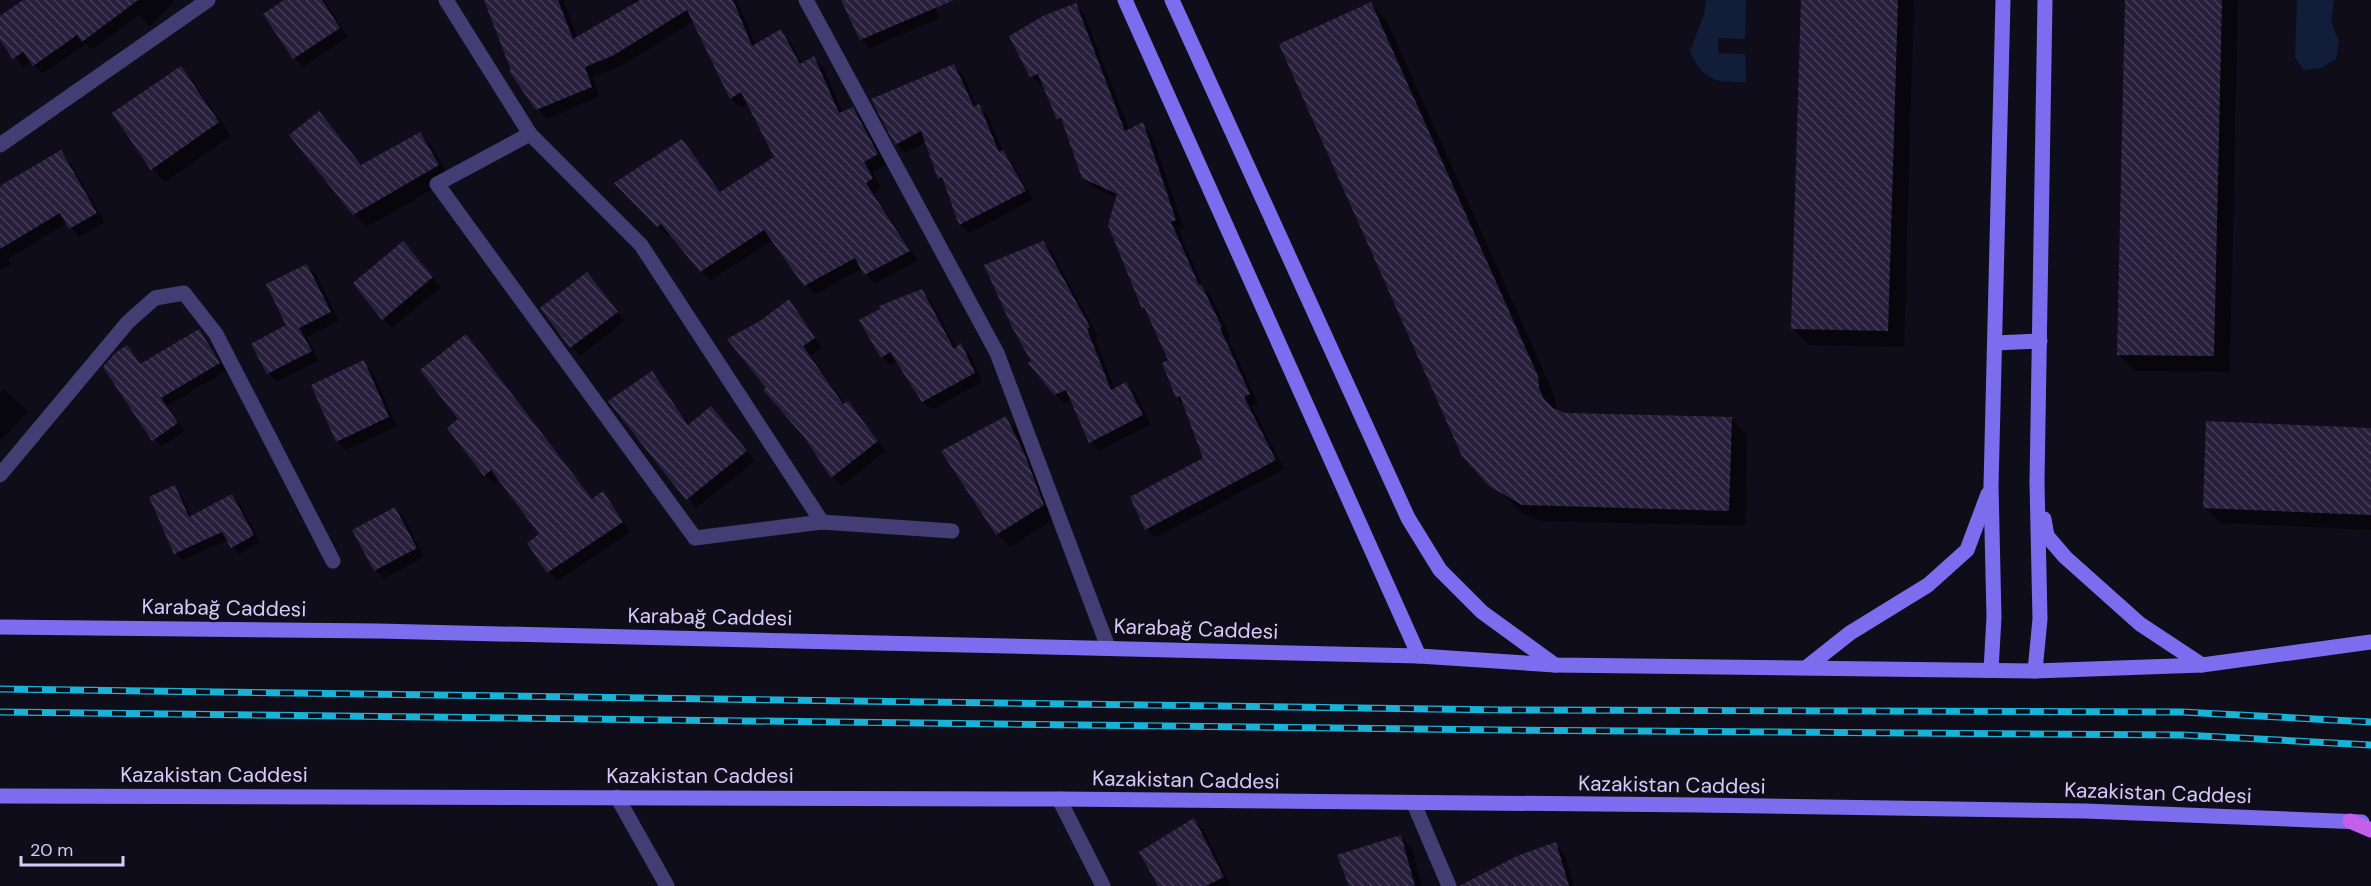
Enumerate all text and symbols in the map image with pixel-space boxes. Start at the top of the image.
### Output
street label: Karabağ Caddesi [141,593,307,623]
street label: Karabağ Caddesi [627,602,793,632]
street label: Karabağ Caddesi [1113,612,1279,646]
street label: Kazakistan Caddesi [120,761,308,789]
street label: Kazakistan Caddesi [606,762,794,790]
street label: Kazakistan Caddesi [1092,764,1280,796]
street label: Kazakistan Caddesi [1578,769,1766,801]
street label: Kazakistan Caddesi [2064,776,2252,810]
scale bar [21,829,123,867]
text: 20 m [30,838,73,862]

